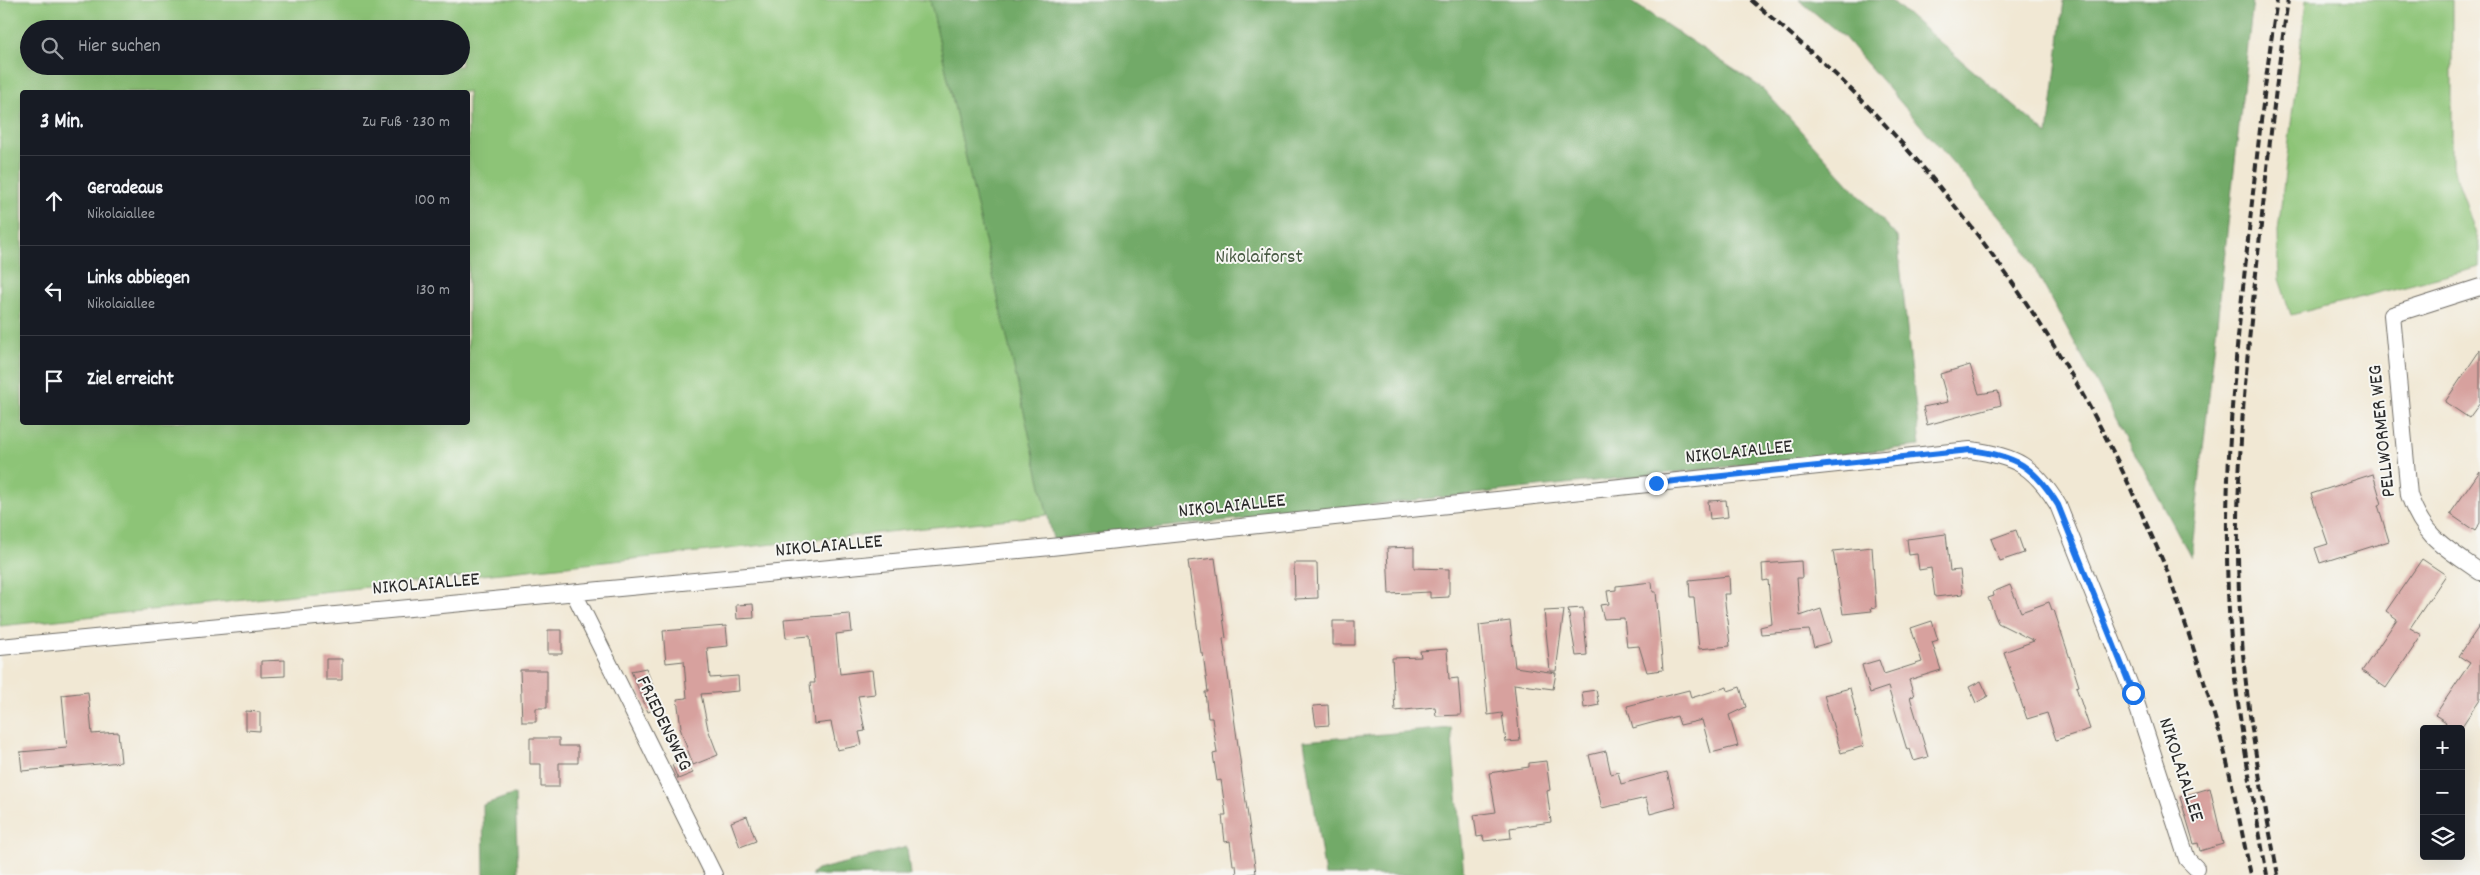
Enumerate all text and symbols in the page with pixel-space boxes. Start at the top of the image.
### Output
search box [20,20,470,75]
icon: search [38,34,66,62]
text: Hier suchen [78,34,161,61]
text: 3 Min. [40,108,83,138]
text: Zu Fuß · 230 m [362,111,450,134]
text: Geradeaus [87,176,163,203]
icon: ahead [40,187,68,215]
text: 100 m [414,189,450,212]
text: Nikolaiallee [87,203,155,226]
park label: Nikolaiforst [1215,244,1303,272]
text: Links abbiegen [87,266,190,293]
icon: left [40,277,68,305]
text: 130 m [416,279,450,302]
text: Nikolaiallee [87,293,155,316]
street label: PELLWORMER WEG [2362,363,2404,499]
icon: arrive [40,367,68,395]
text: Ziel erreicht [87,367,174,394]
street label: NIKOLAIALLEE [1684,433,1794,473]
route end [1645,472,1668,495]
street label: NIKOLAIALLEE [1177,487,1287,527]
street label: NIKOLAIALLEE [774,528,884,566]
street label: NIKOLAIALLEE [371,566,481,604]
street label: FRIEDENSWEG [628,672,698,776]
route start [2122,682,2145,705]
street label: NIKOLAIALLEE [2150,715,2210,825]
map controls [2420,725,2465,860]
button: + [2420,725,2465,770]
button: − [2420,770,2465,815]
button: layers [2420,815,2465,860]

